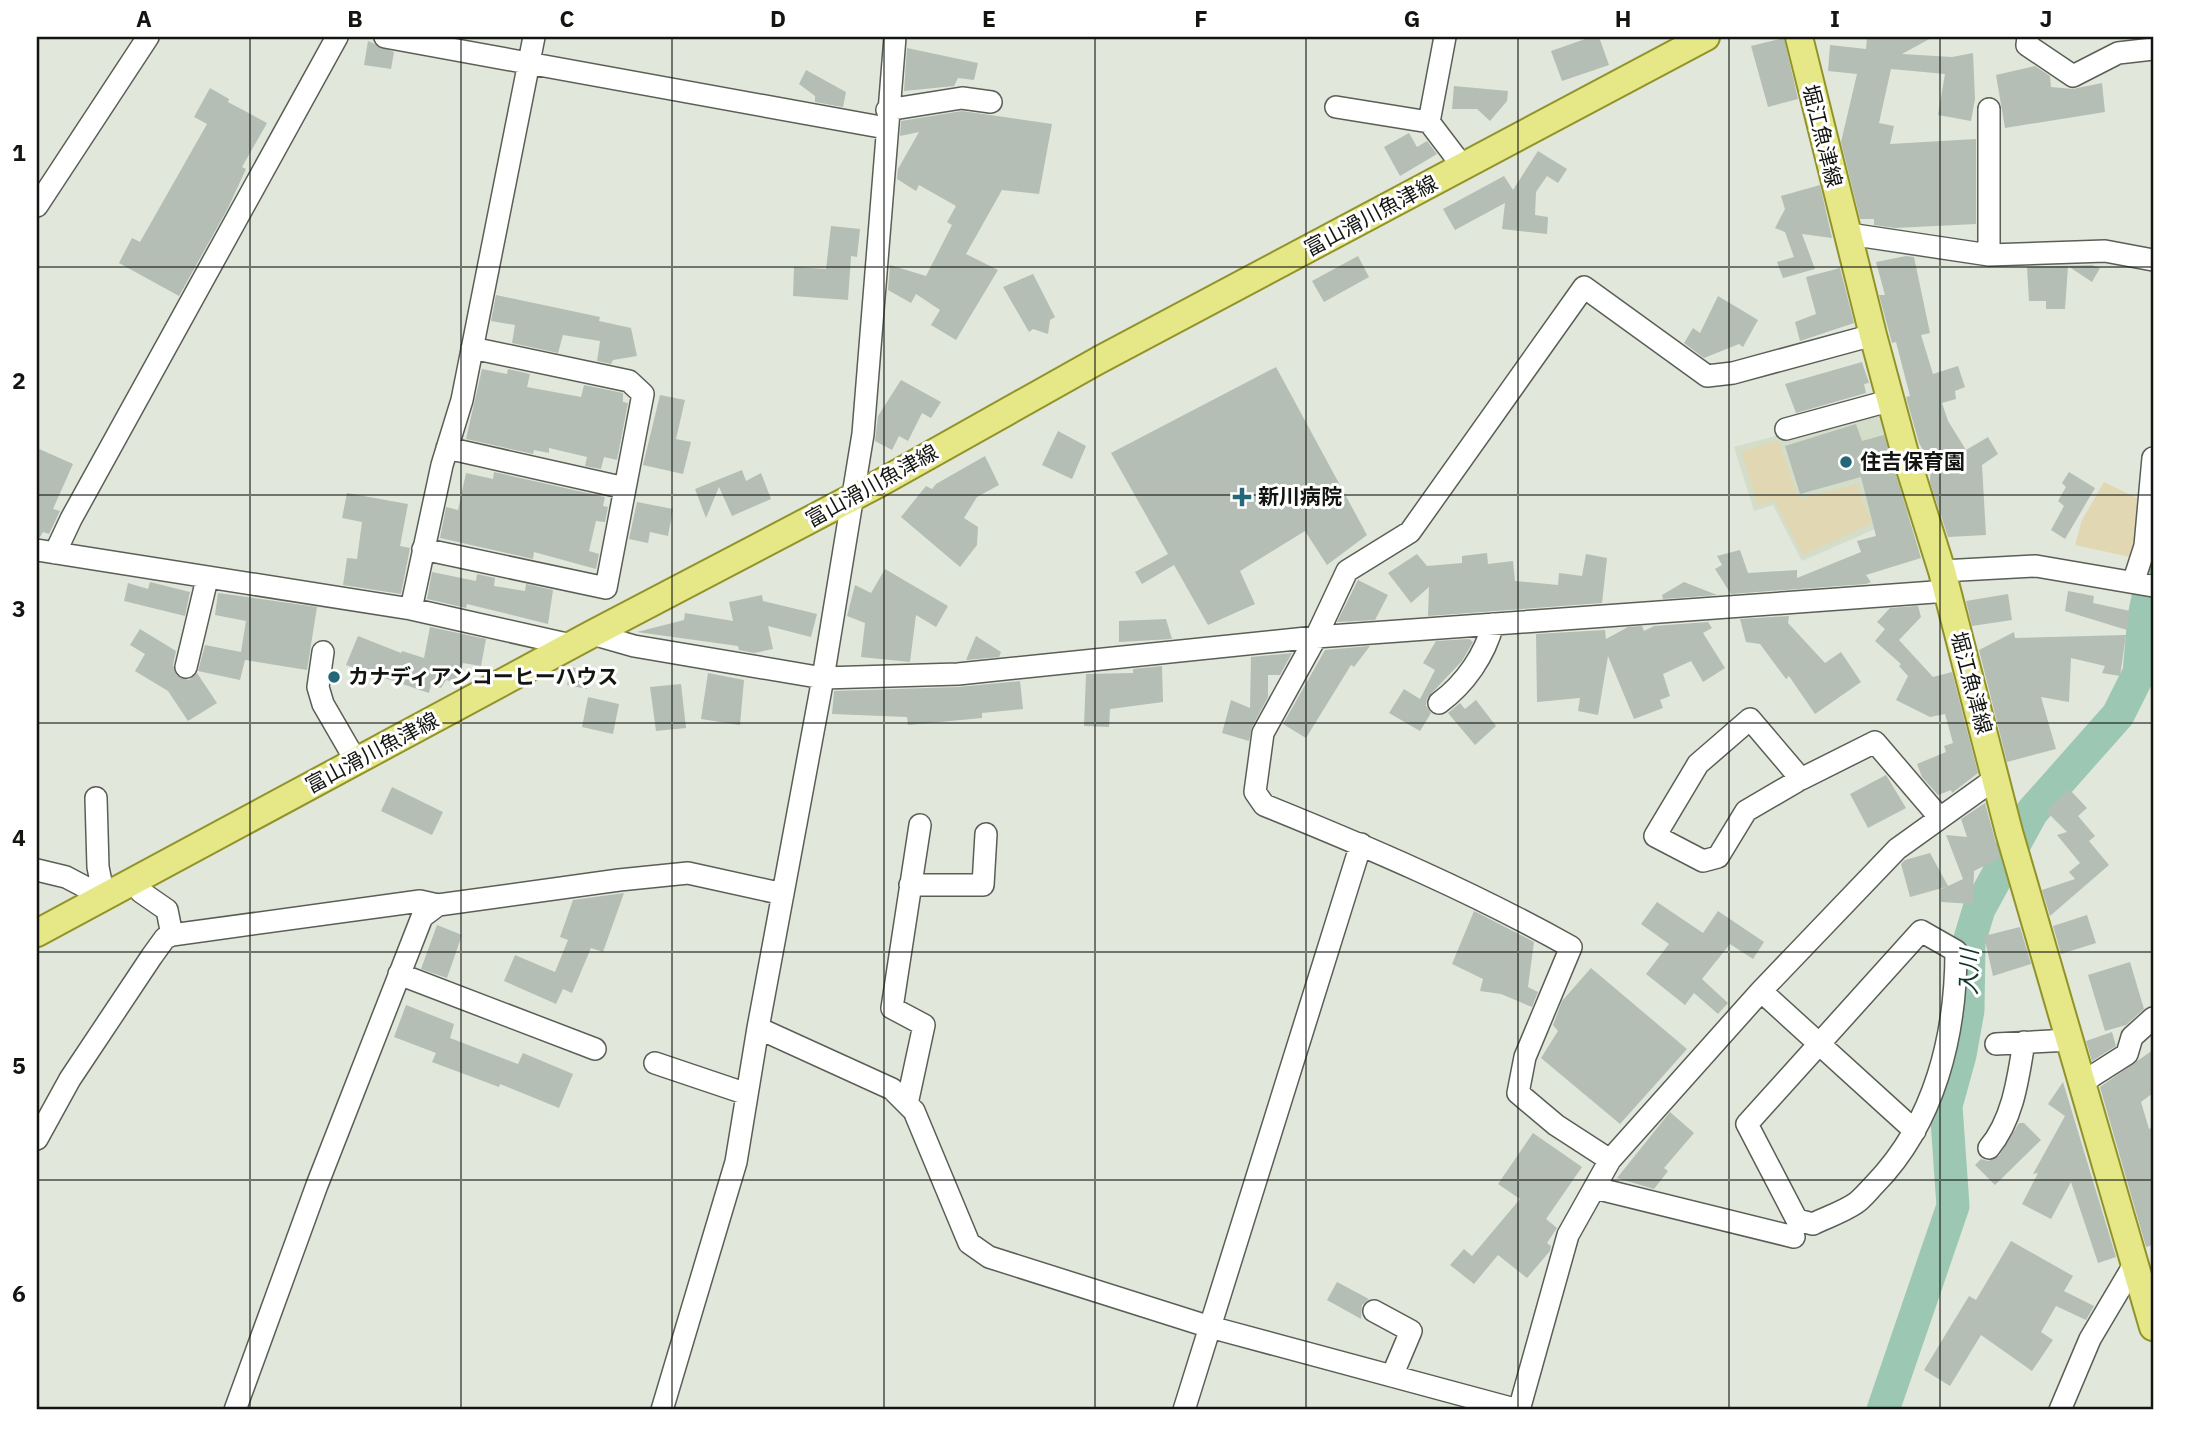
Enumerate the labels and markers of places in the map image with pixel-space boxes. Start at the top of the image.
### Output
place label: 住吉保育園 [1860,447,1965,475]
marker: 住吉保育園 [1838,454,1854,470]
place label: 新川病院 [1258,482,1342,510]
marker: 新川病院 [1232,487,1252,507]
place label: カナディアンコーヒーハウス [348,662,618,690]
marker: カナディアンコーヒーハウス [326,669,342,685]

